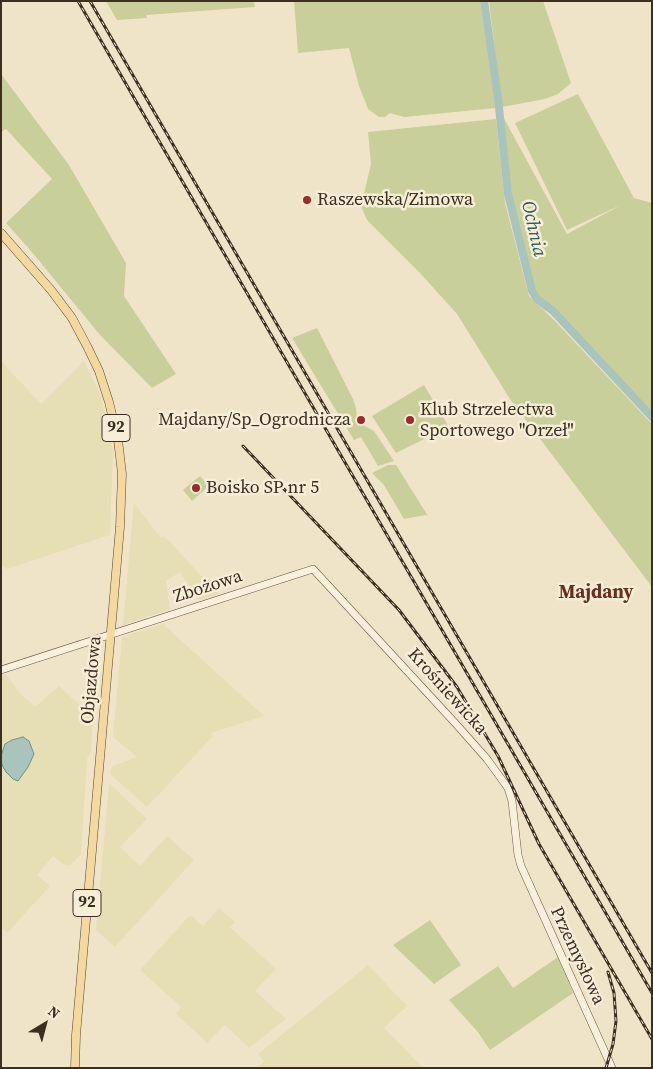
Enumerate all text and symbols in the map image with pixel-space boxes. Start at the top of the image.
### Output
place label: Raszewska/Zimowa [317,189,473,211]
marker: Raszewska/Zimowa [301,194,313,206]
water label: Ochnia [516,199,550,259]
place label: Klub Strzelectwa Sportowego "Orzeł" [420,399,574,442]
place label: Majdany/Sp_Ogrodnicza [158,409,351,431]
road number: 92 [102,414,130,442]
marker: Majdany/Sp_Ogrodnicza [355,414,367,426]
marker: Klub Strzelectwa Sportowego "Orzeł" [404,414,416,426]
place label: Boisko SP nr 5 [206,477,319,499]
marker: Boisko SP nr 5 [190,482,202,494]
street label: Zbożowa [171,566,245,608]
district label: Majdany [558,582,634,604]
street label: Objazdowa [77,635,107,725]
street label: Krośniewicka [402,644,492,740]
road number: 92 [73,890,101,916]
street label: Przemysłowa [545,904,609,1008]
north arrow [20,999,70,1049]
text: N [44,1001,64,1023]

